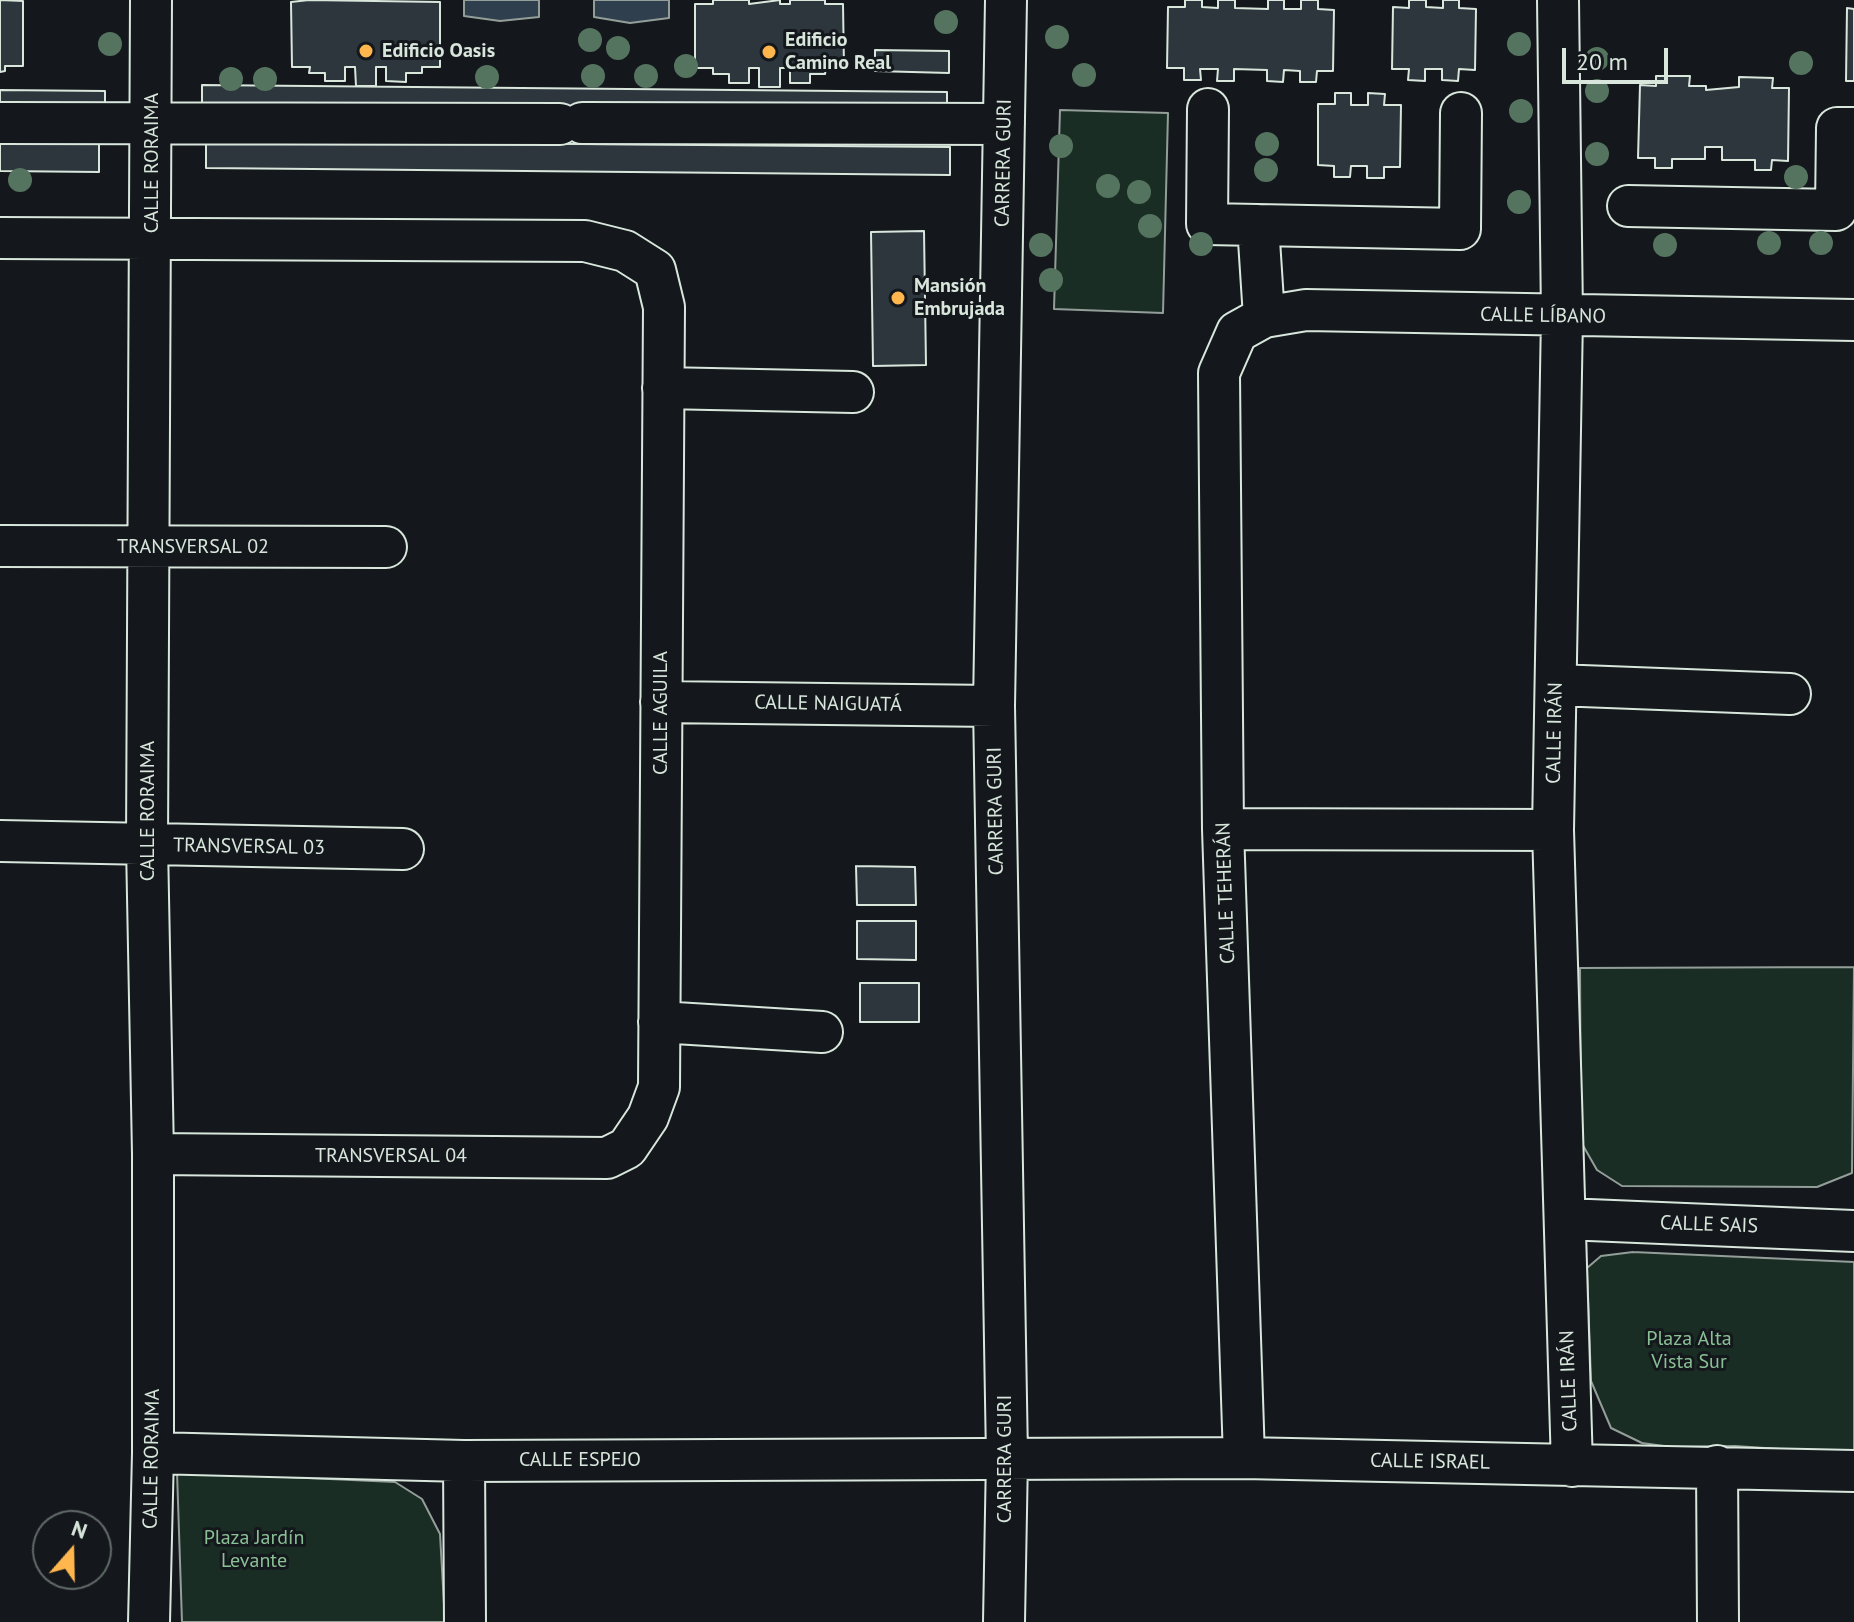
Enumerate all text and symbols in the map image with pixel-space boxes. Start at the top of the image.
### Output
place label: Edificio Camino Real [785,28,891,75]
scale bar [1566,32,1672,82]
place label: Edificio Oasis [382,39,495,63]
marker: Edificio Oasis [357,42,375,60]
marker: Edificio Camino Real [760,43,778,61]
text: 20 m [1576,46,1628,77]
street label: CALLE RORAIMA [140,93,164,233]
street label: CARRERA GURI [991,99,1017,227]
place label: Mansión Embrujada [914,274,1005,321]
marker: Mansión Embrujada [889,289,907,307]
street label: CALLE LÍBANO [1480,303,1606,329]
street label: TRANSVERSAL 02 [117,535,269,559]
street label: CALLE AGUILA [649,651,673,775]
street label: CALLE IRÁN [1542,682,1568,784]
street label: CALLE NAIGUATÁ [754,691,902,717]
street label: CALLE RORAIMA [136,741,160,881]
street label: CARRERA GURI [983,747,1009,875]
street label: CALLE TEHERÁN [1212,822,1240,964]
street label: TRANSVERSAL 03 [173,834,325,860]
street label: TRANSVERSAL 04 [315,1144,467,1168]
street label: CALLE SAIS [1660,1211,1758,1239]
park label: Plaza Alta Vista Sur [1646,1327,1732,1374]
street label: CALLE IRÁN [1555,1330,1583,1432]
street label: CALLE RORAIMA [139,1389,165,1529]
street label: CARRERA GURI [993,1395,1017,1523]
street label: CALLE ESPEJO [519,1448,641,1472]
street label: CALLE ISRAEL [1370,1449,1490,1475]
north arrow [32,1510,112,1590]
text: N [68,1514,91,1545]
park label: Plaza Jardín Levante [204,1526,304,1573]

